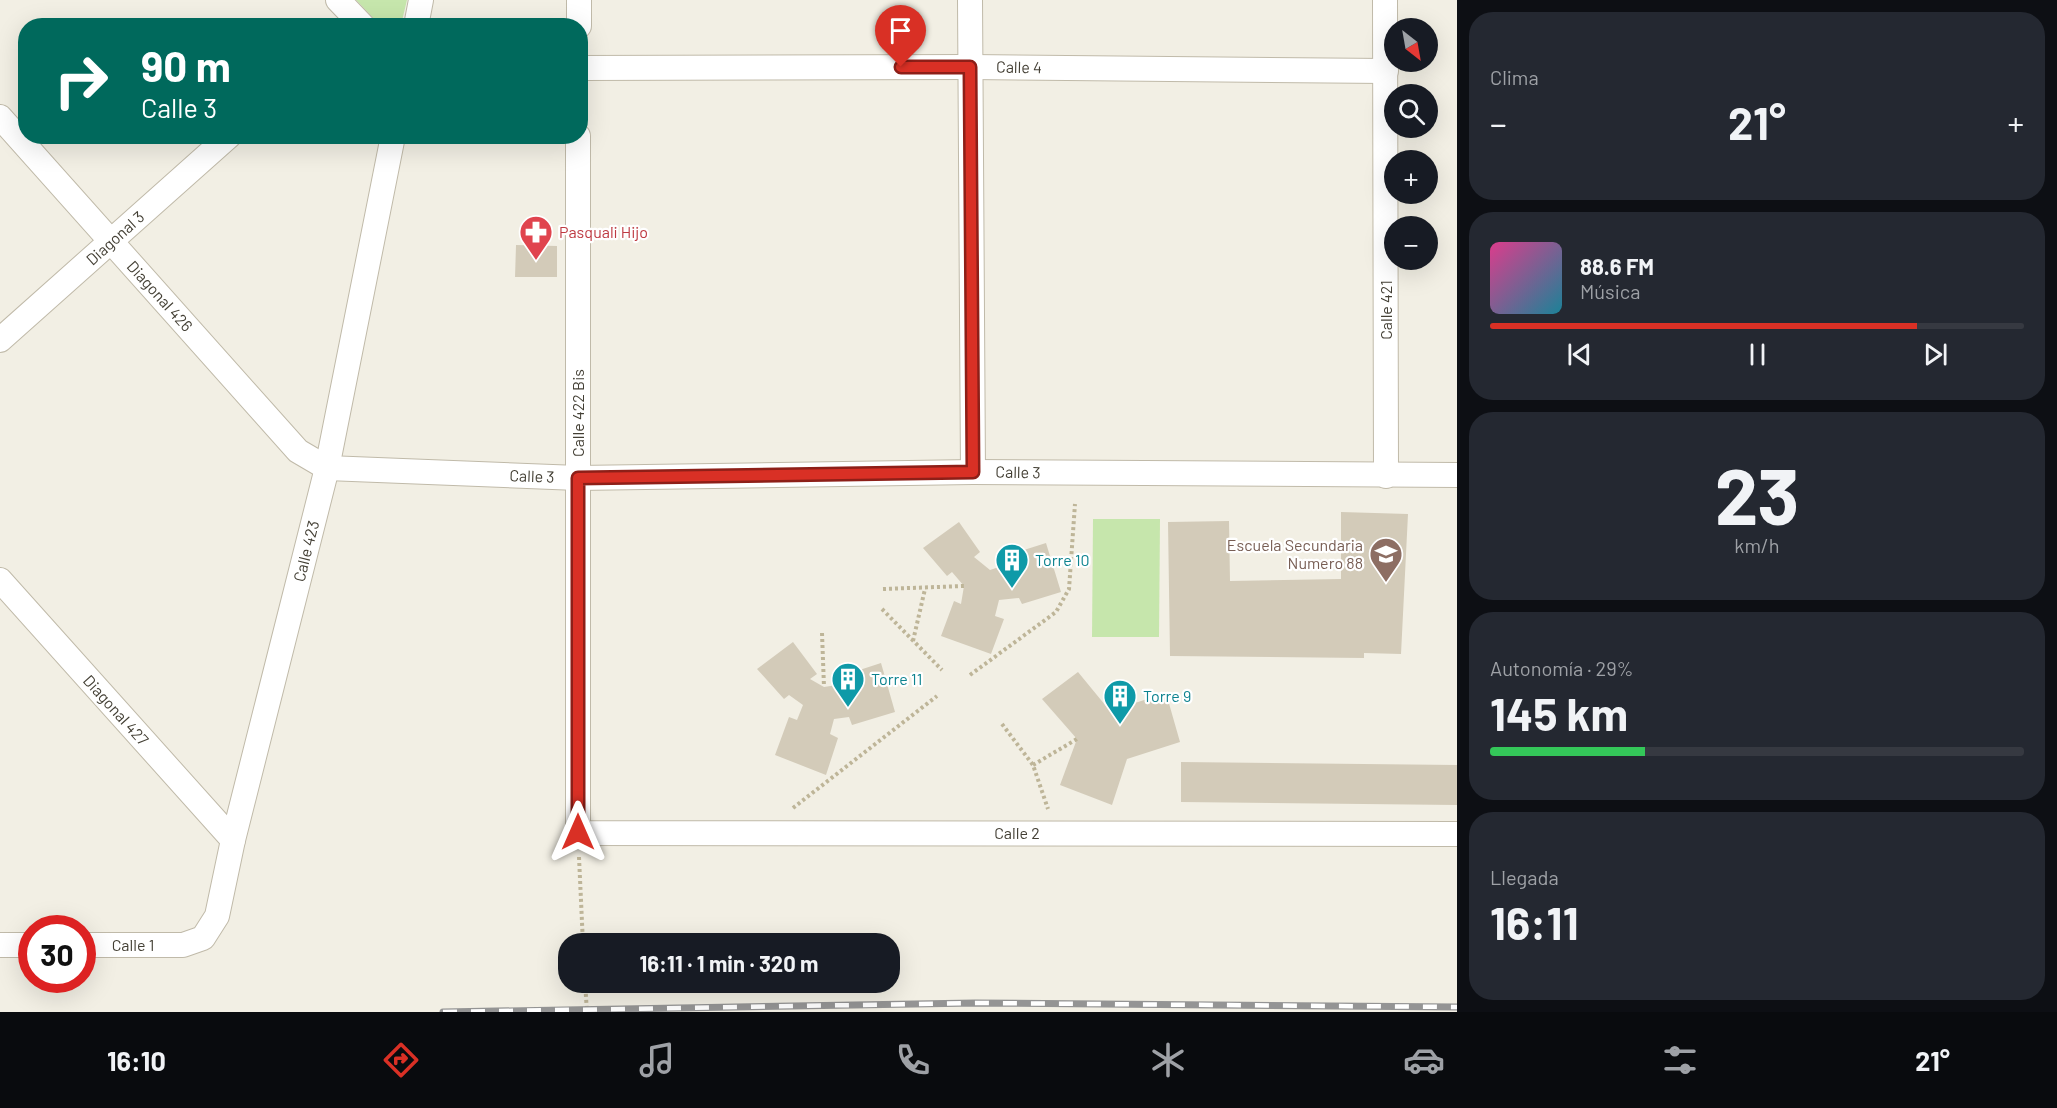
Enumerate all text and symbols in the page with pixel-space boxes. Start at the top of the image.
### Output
pin [875,5,926,67]
icon: arrive [884,14,917,47]
north arrow [1384,18,1438,72]
map controls [1384,18,1438,270]
text: 90 m [141,40,231,90]
icon: right [42,42,120,120]
street label: Calle 4 [996,57,1042,76]
text: Clima [1490,65,1539,89]
button: search [1384,84,1438,138]
text: Calle 3 [141,91,217,123]
text: 21° [1728,95,1786,149]
text: − [1490,103,1507,143]
text: + [2008,103,2024,143]
button: + [1384,150,1438,204]
street label: Diagonal 3 [82,207,148,269]
pharmacy icon: Pasquali Hijo [518,214,554,261]
button: − [1384,216,1438,270]
place label: Pasquali Hijo [559,222,648,241]
text: 88.6 FM [1580,253,1654,279]
street label: Diagonal 426 [124,256,197,335]
text: Música [1580,279,1640,303]
street label: Calle 421 [1376,280,1395,340]
icon: previous [1563,338,1596,371]
icon: pause [1741,338,1774,371]
icon: next [1919,338,1952,371]
street label: Calle 422 Bis [568,369,587,457]
text: 23 [1715,447,1799,541]
street label: Calle 3 [995,462,1041,481]
street label: Calle 3 [509,465,555,486]
street label: Calle 423 [289,518,322,583]
text: km/h [1734,533,1780,557]
place label: Escuela Secundaria Numero 88 [1227,535,1363,572]
school or university icon: Escuela Secundaria Numero 88 [1368,536,1404,583]
building icon: Torre 10 [994,542,1030,589]
place label: Torre 10 [1035,550,1090,569]
text: Autonomía · 29% [1490,656,1634,680]
building icon: Torre 11 [830,661,866,708]
place label: Torre 11 [871,669,922,688]
street label: Diagonal 427 [80,671,153,749]
building icon: Torre 9 [1102,678,1138,725]
place label: Torre 9 [1143,686,1191,705]
text: 145 km [1490,686,1628,740]
position arrow [546,800,610,864]
street label: Calle 2 [994,823,1040,842]
text: Llegada [1490,865,1559,889]
text: 16:11 [1490,895,1579,949]
speed limit sign: 30 [18,915,96,993]
street label: Calle 1 [112,935,154,954]
text: 16:11 · 1 min · 320 m [640,950,819,976]
icon: directions [380,1039,422,1081]
icon: music [636,1039,678,1081]
icon: phone [892,1039,934,1081]
icon: climate [1147,1039,1189,1081]
icon: car [1403,1039,1445,1081]
icon: filters [1659,1039,1701,1081]
text: 16:10 [107,1044,166,1076]
text: 21° [1915,1044,1950,1076]

